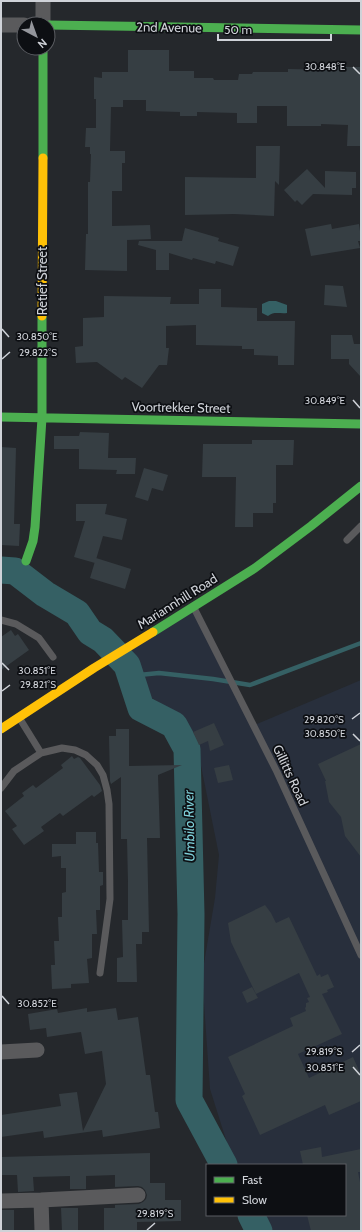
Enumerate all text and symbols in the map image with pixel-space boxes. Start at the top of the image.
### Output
north arrow [16,16,56,56]
scale bar [218,16,331,42]
street label: 2nd Avenue [136,18,202,36]
text: 50 m [224,22,252,37]
text: N [35,36,50,51]
text: 30.848°E [305,60,346,73]
street label: Retief Street [34,246,50,315]
text: 30.850°E [16,330,58,343]
text: 29.822°S [19,346,57,359]
text: 30.849°E [305,394,346,407]
street label: Voortrekker Street [131,398,231,416]
street label: Mariannhill Road [134,570,220,632]
text: 30.851°E [18,664,56,677]
text: 29.821°S [20,678,56,691]
text: 29.820°S [304,713,344,726]
text: 30.850°E [304,727,346,740]
street label: Gillitts Road [270,742,312,808]
water label: Umbilo River [179,789,199,862]
text: 30.852°E [17,997,57,1010]
text: 29.819°S [306,1045,342,1058]
text: 30.851°E [306,1061,344,1074]
legend [206,1164,346,1216]
text: Fast [242,1172,262,1187]
text: Slow [242,1192,267,1207]
text: 29.819°S [137,1207,173,1220]

